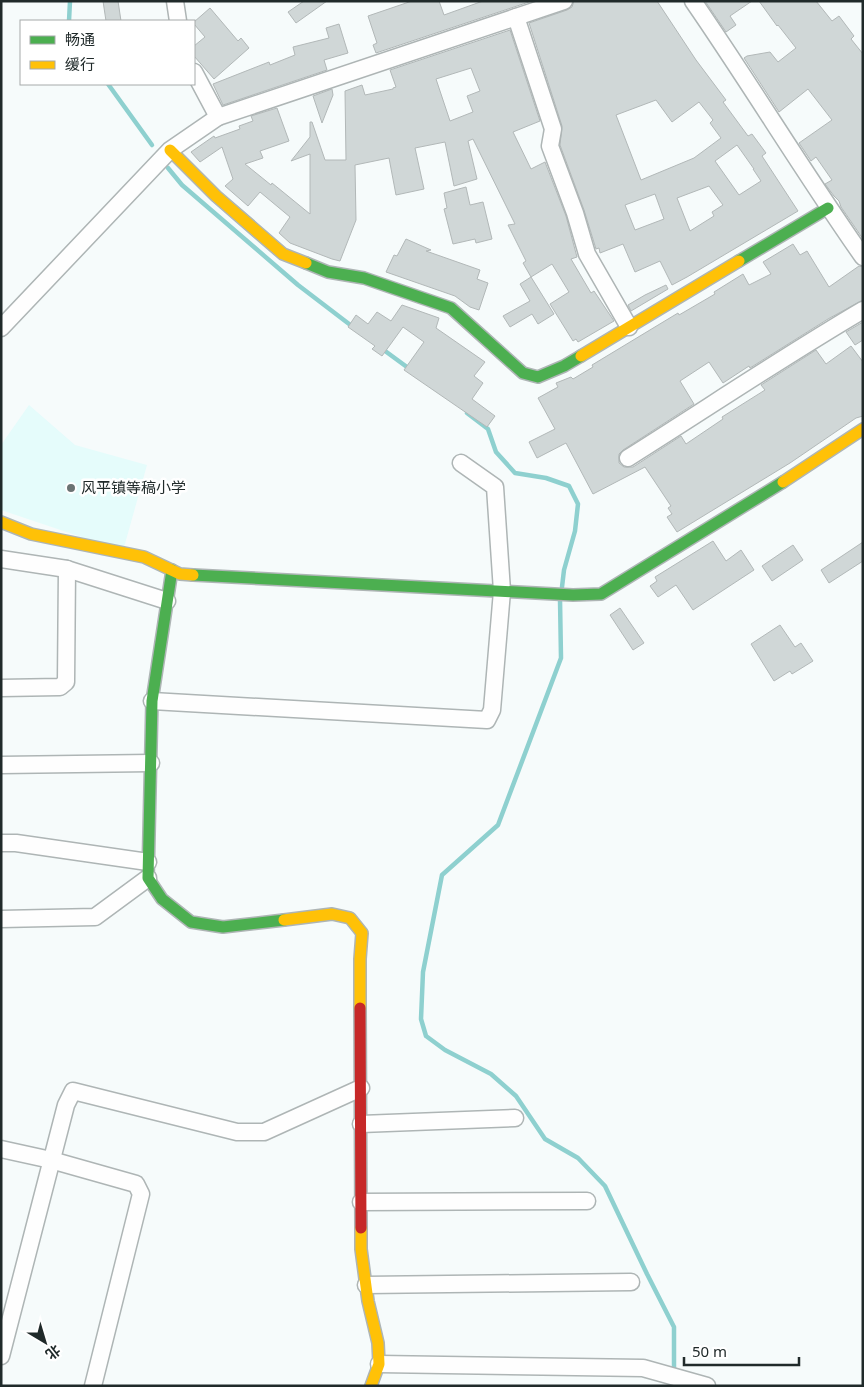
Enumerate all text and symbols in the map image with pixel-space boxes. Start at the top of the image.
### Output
legend [20,20,195,85]
text: 畅通 [65,29,95,49]
text: 缓行 [65,54,95,74]
place label: 风平镇等稿小学 [81,477,186,497]
marker: 风平镇等稿小学 [65,482,77,494]
north arrow [20,1317,70,1367]
scale bar [684,1334,799,1366]
text: 北 [42,1341,65,1364]
text: 50 m [692,1341,727,1361]

